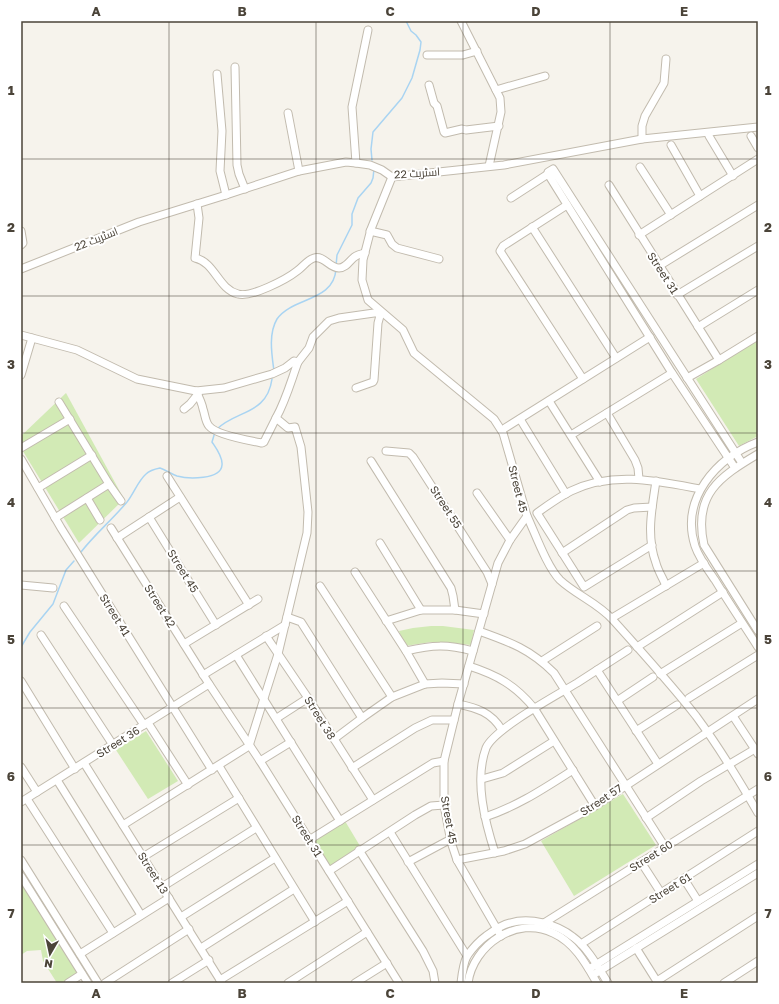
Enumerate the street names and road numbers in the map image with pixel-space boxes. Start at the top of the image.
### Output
street label: اسٹریٹ 22 [394,164,440,182]
street label: اسٹریٹ 22 [72,224,120,254]
street label: Street 31 [645,249,682,296]
street label: Street 45 [506,464,531,514]
street label: Street 55 [428,483,465,530]
street label: Street 45 [165,547,202,595]
street label: Street 42 [142,582,179,630]
street label: Street 41 [97,591,133,638]
street label: Street 38 [302,694,339,742]
street label: Street 36 [94,723,142,760]
street label: Street 57 [577,781,624,818]
street label: Street 45 [439,795,460,845]
street label: Street 31 [289,812,325,859]
street label: Street 60 [627,837,675,874]
street label: Street 13 [135,849,171,896]
street label: Street 61 [646,870,693,906]

